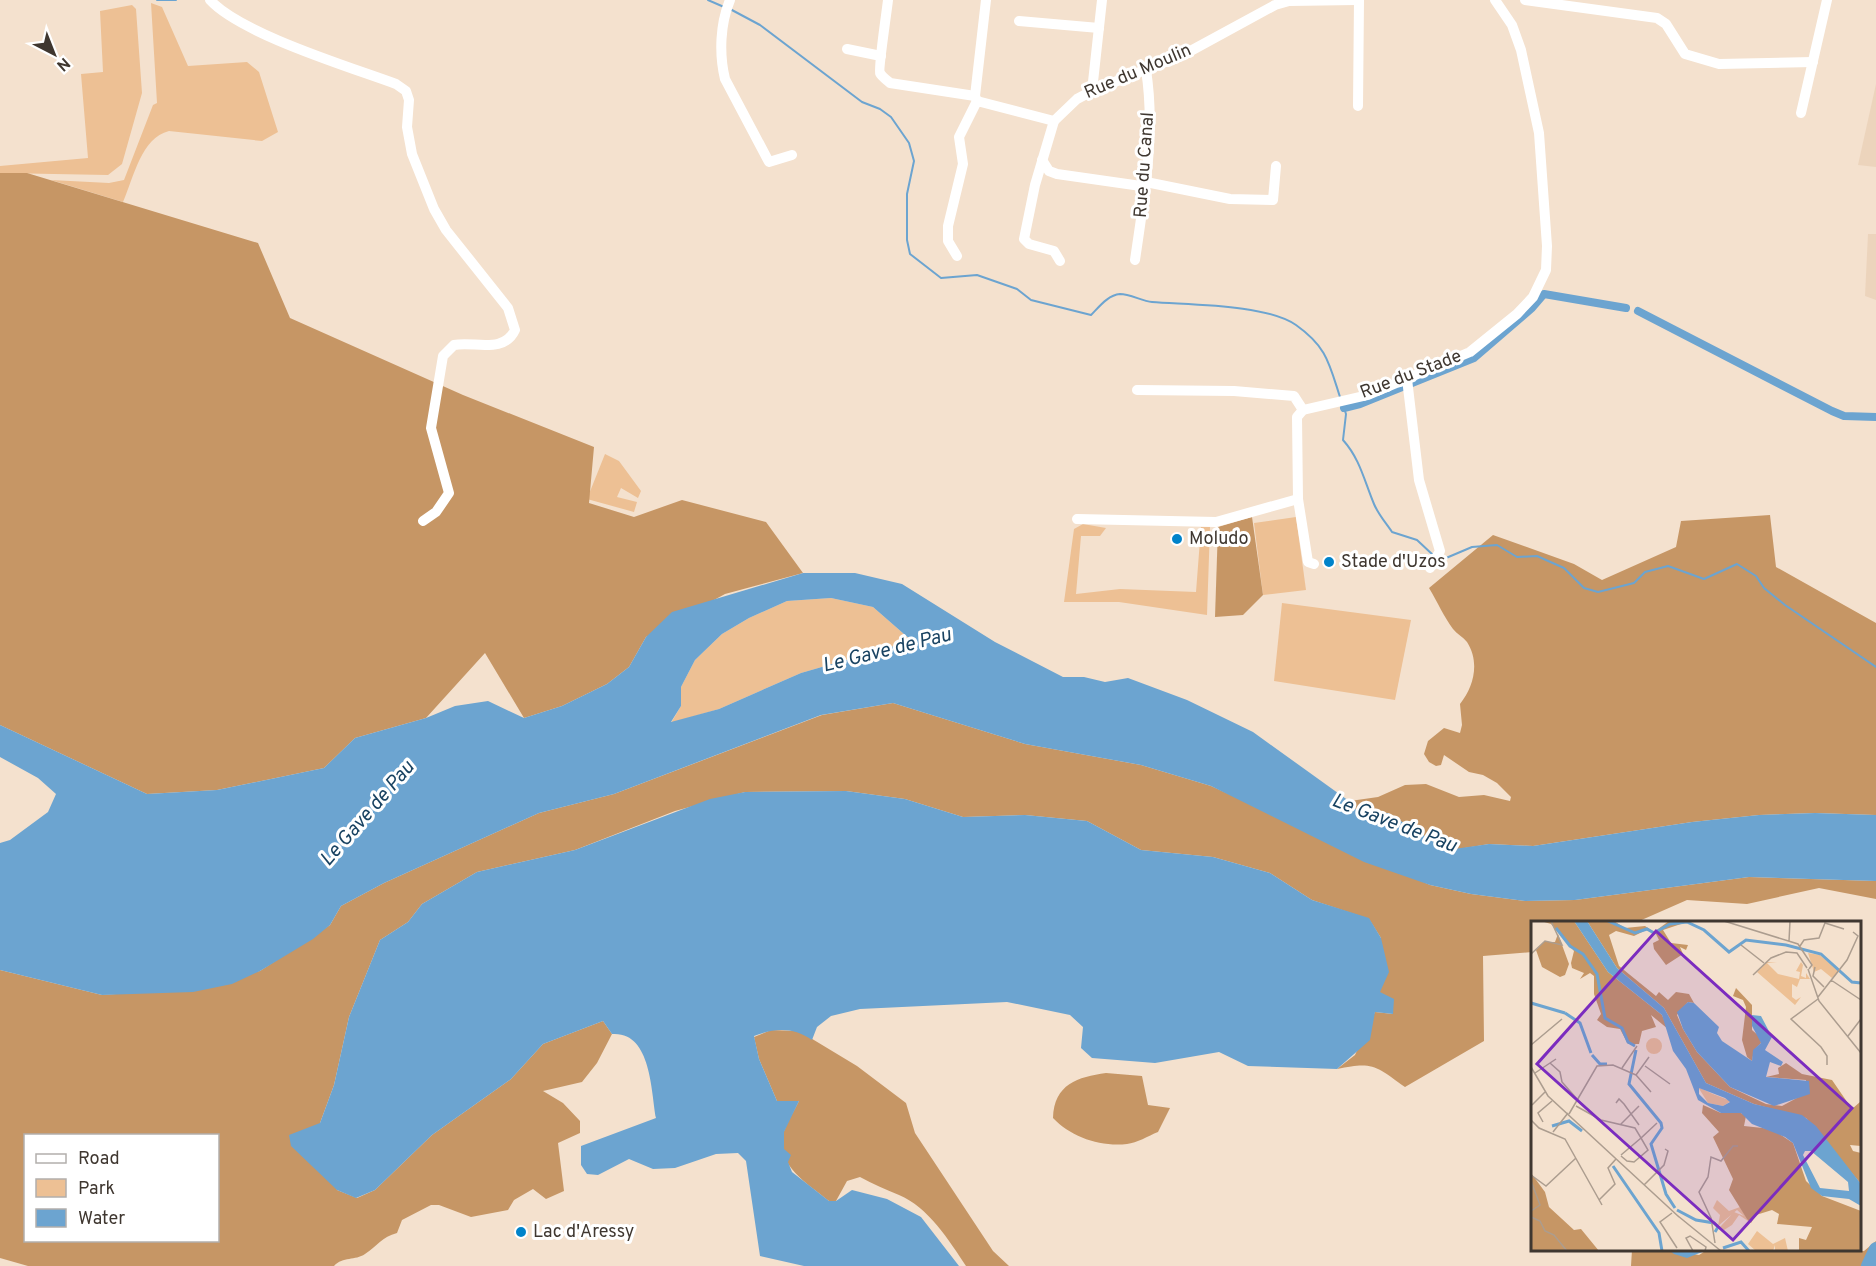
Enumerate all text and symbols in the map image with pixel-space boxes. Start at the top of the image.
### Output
north arrow [24,24,84,84]
street label: Rue du Moulin [1081,39,1195,105]
text: N [52,52,74,75]
street label: Rue du Canal [1130,111,1160,219]
street label: Rue du Stade [1357,345,1465,405]
place label: Moludo [1189,528,1248,551]
marker: Moludo [1170,532,1184,546]
place label: Stade d'Uzos [1341,551,1446,574]
marker: Stade d'Uzos [1322,555,1336,569]
water label: Le Gave de Pau [820,622,955,680]
water label: Le Gave de Pau [315,755,422,872]
water label: Le Gave de Pau [1328,788,1461,860]
inset map [1531,921,1861,1251]
legend [24,1134,219,1242]
text: Road [78,1148,120,1171]
text: Park [78,1178,115,1201]
text: Water [78,1208,125,1231]
place label: Lac d'Aressy [533,1221,634,1244]
marker: Lac d'Aressy [514,1225,528,1239]

